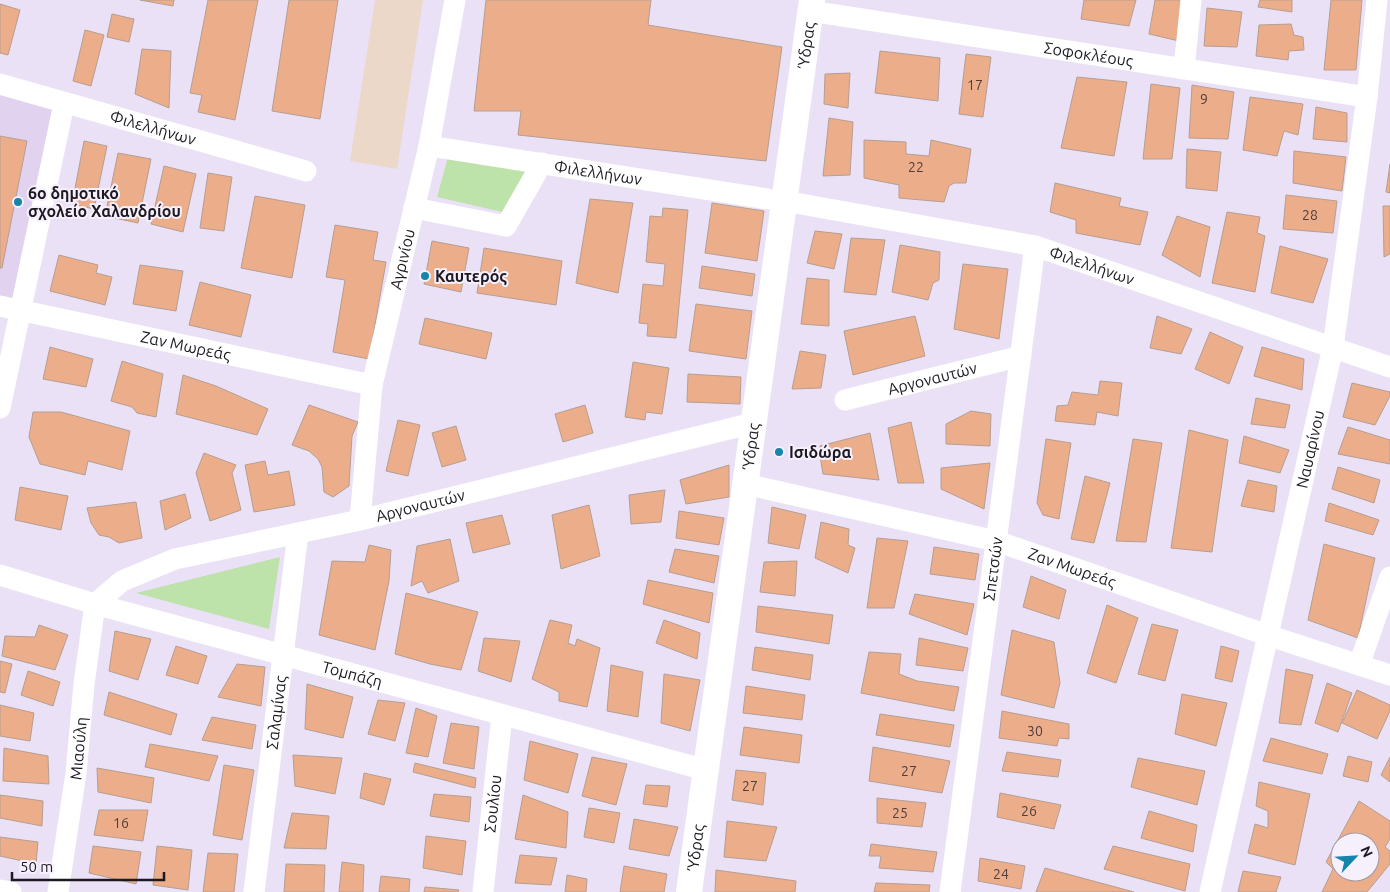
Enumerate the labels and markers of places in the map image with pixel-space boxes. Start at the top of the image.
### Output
place label: 6ο δημοτικό σχολείο Χαλανδρίου [28,184,181,220]
marker: 6ο δημοτικό σχολείο Χαλανδρίου [12,196,24,208]
place label: Καυτερός [435,267,507,286]
marker: Καυτερός [419,270,431,282]
place label: Ισιδώρα [789,443,851,461]
marker: Ισιδώρα [773,446,785,458]

